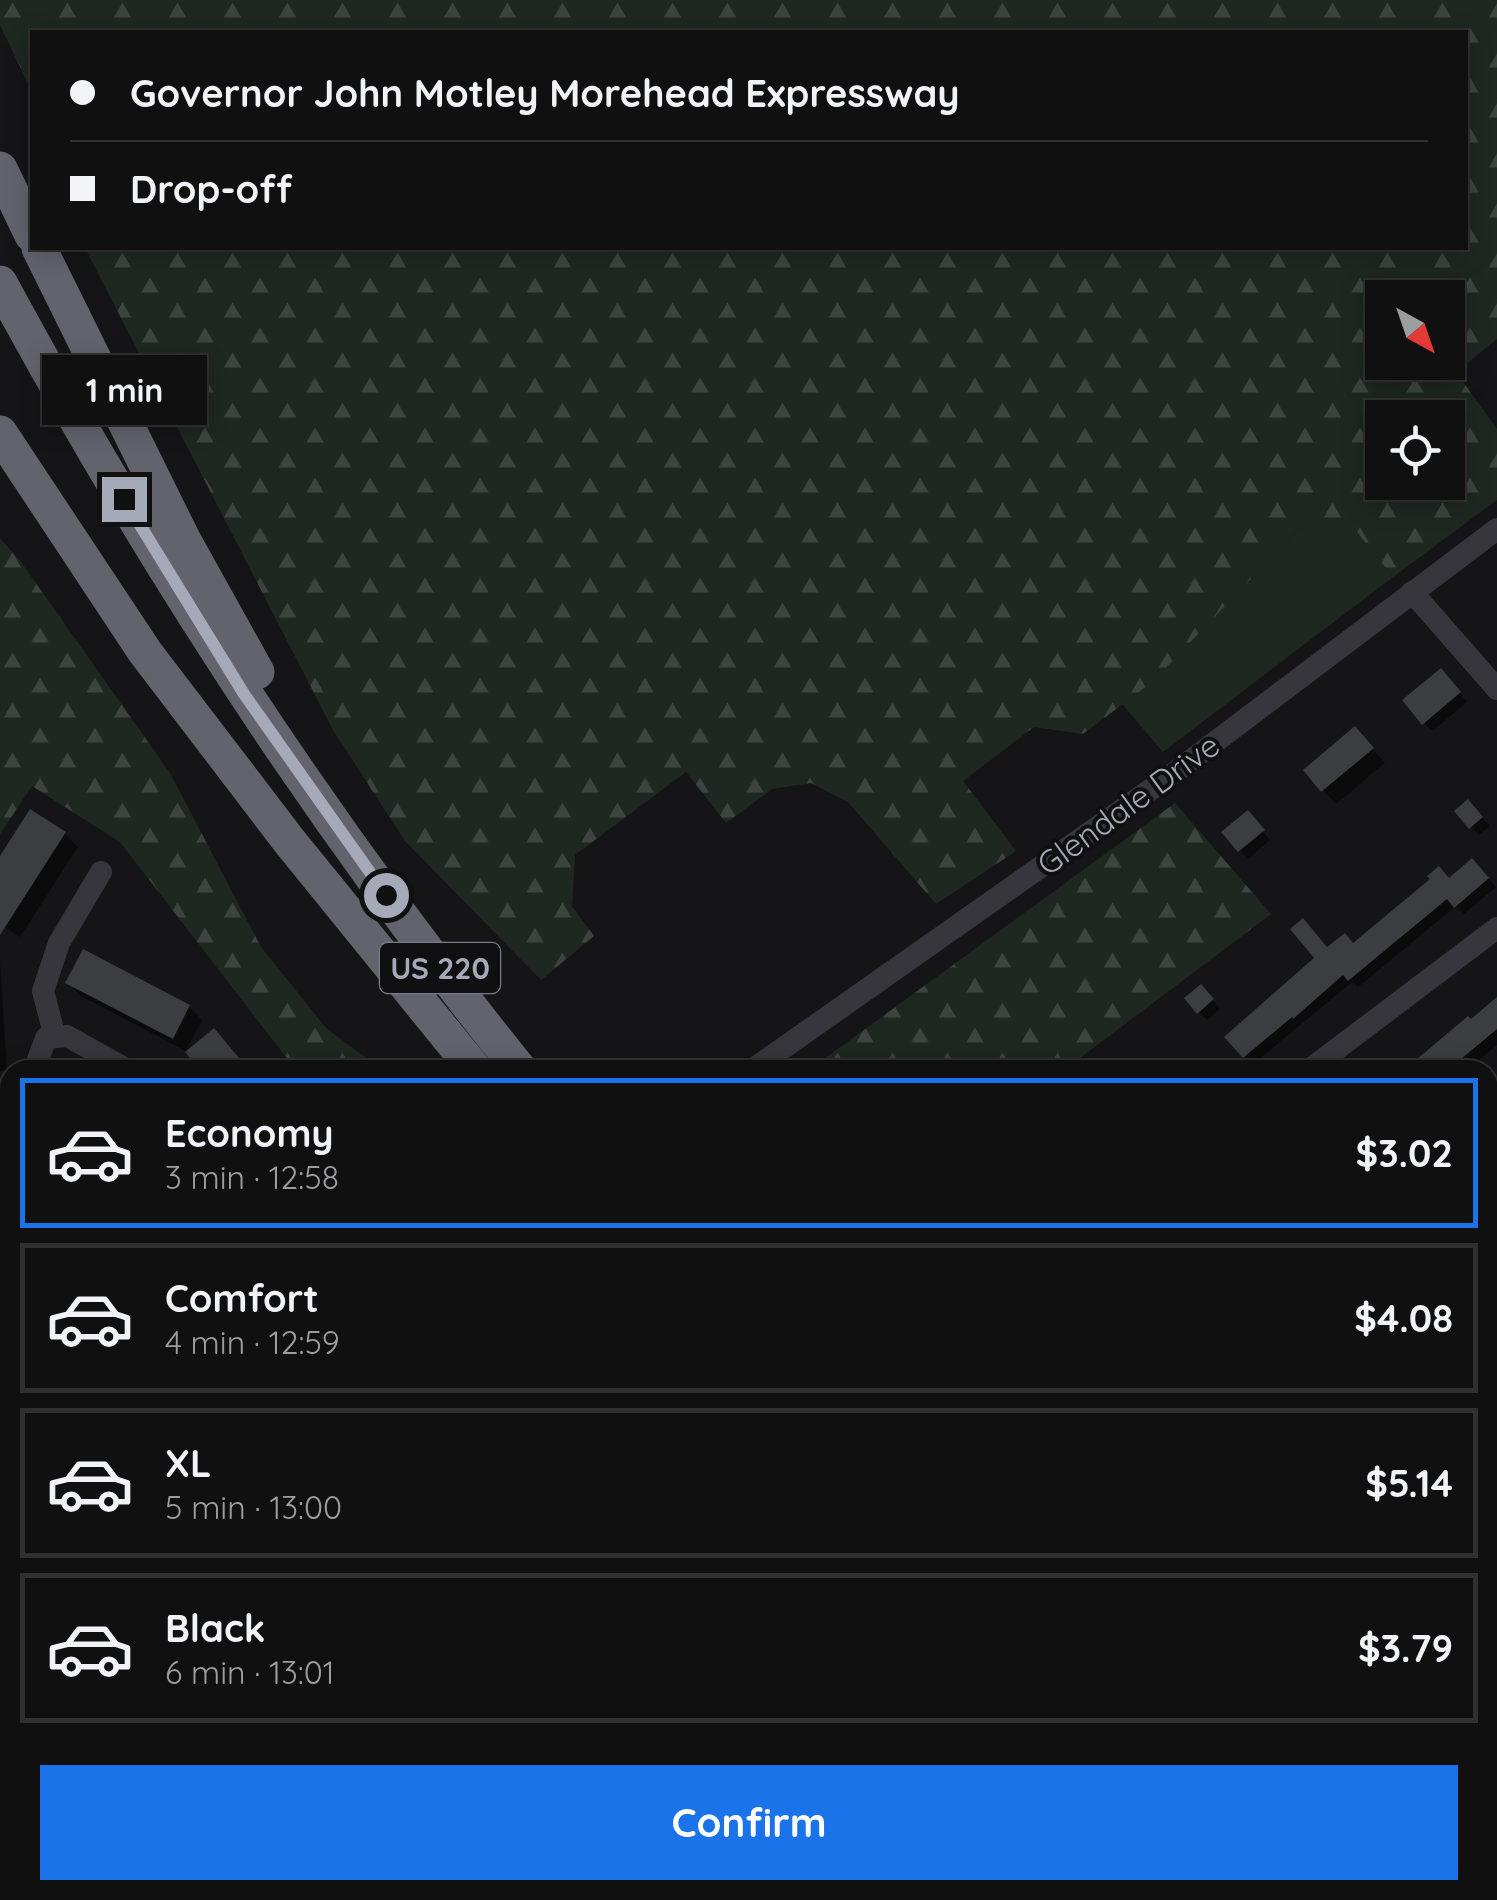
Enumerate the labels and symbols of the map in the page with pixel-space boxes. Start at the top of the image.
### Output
north arrow [1365,280,1465,380]
callout: 1 min [42,354,206,424]
route end [102,477,147,522]
street label: Glendale Drive [1029,724,1227,884]
route start [364,873,409,918]
road number: US 220 [380,943,500,993]

